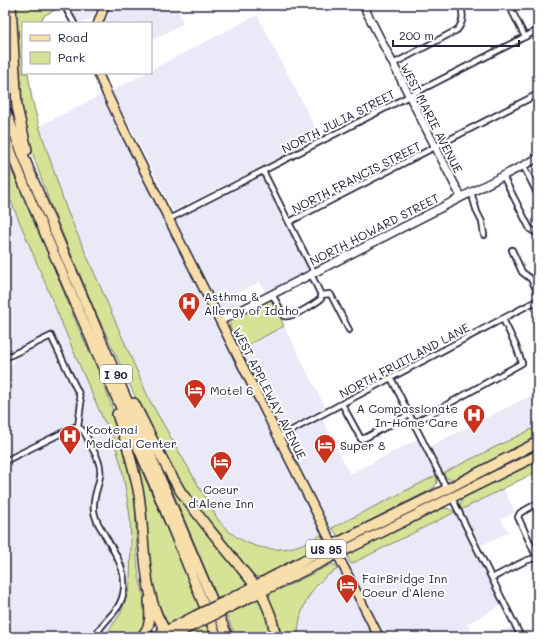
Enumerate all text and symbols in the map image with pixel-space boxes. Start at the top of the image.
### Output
legend [22,22,152,74]
scale bar [393,22,519,48]
text: 200 m [399,27,434,43]
text: Road [58,29,88,45]
text: Park [58,49,85,65]
street label: WEST MARIE AVENUE [397,60,467,176]
street label: NORTH JULIA STREET [279,85,398,157]
street label: NORTH FRANCIS STREET [289,137,423,217]
street label: NORTH HOWARD STREET [306,189,442,269]
place label: Asthma & Allergy of Idaho [204,288,299,318]
hospital icon: Asthma & Allergy of Idaho [176,290,202,323]
street label: NORTH FRUITLAND LANE [336,319,472,401]
street label: WEST APPLEWAY AVENUE [230,324,310,462]
road number: I 90 [100,365,132,383]
hotel icon: Motel 6 [182,377,208,410]
place label: Motel 6 [210,382,254,398]
place label: A Compassionate In-Home Care [356,400,458,430]
hospital icon: A Compassionate In-Home Care [461,402,487,435]
place label: Kootenai Medical Center [86,421,177,451]
hospital icon: Kootenai Medical Center [57,423,83,456]
hotel icon: Super 8 [312,432,338,465]
place label: Super 8 [340,437,385,453]
hotel icon: Coeur d'Alene Inn [208,449,234,482]
place label: Coeur d'Alene Inn [188,481,254,511]
road number: US 95 [306,540,346,558]
place label: FairBridge Inn Coeur d'Alene [362,570,447,600]
hotel icon: FairBridge Inn Coeur d'Alene [334,572,360,605]

